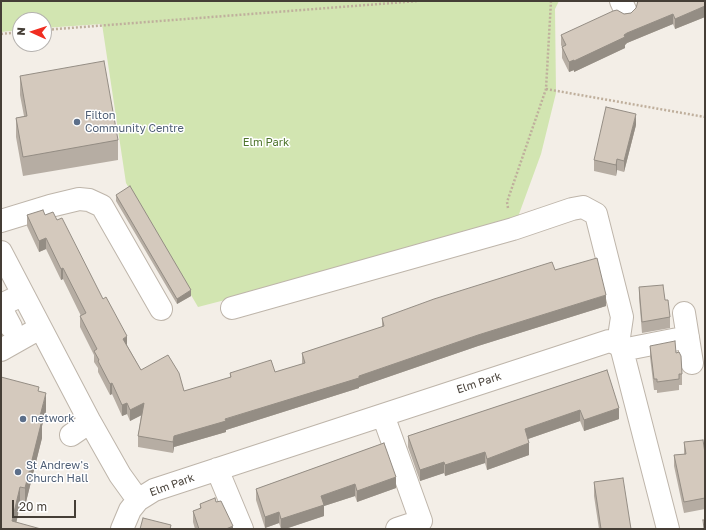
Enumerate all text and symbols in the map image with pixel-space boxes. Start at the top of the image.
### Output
north arrow [12,12,52,52]
text: N [14,27,27,36]
place label: Filton Community Centre [85,109,184,135]
marker: Filton Community Centre [72,117,82,127]
park label: Elm Park [243,136,289,150]
street label: Elm Park [455,370,503,396]
place label: network [31,412,75,426]
marker: network [18,414,28,424]
place label: St Andrew's Church Hall [26,459,89,485]
marker: St Andrew's Church Hall [13,467,23,477]
street label: Elm Park [148,471,196,499]
scale bar [14,492,78,518]
text: 20 m [19,499,47,514]

